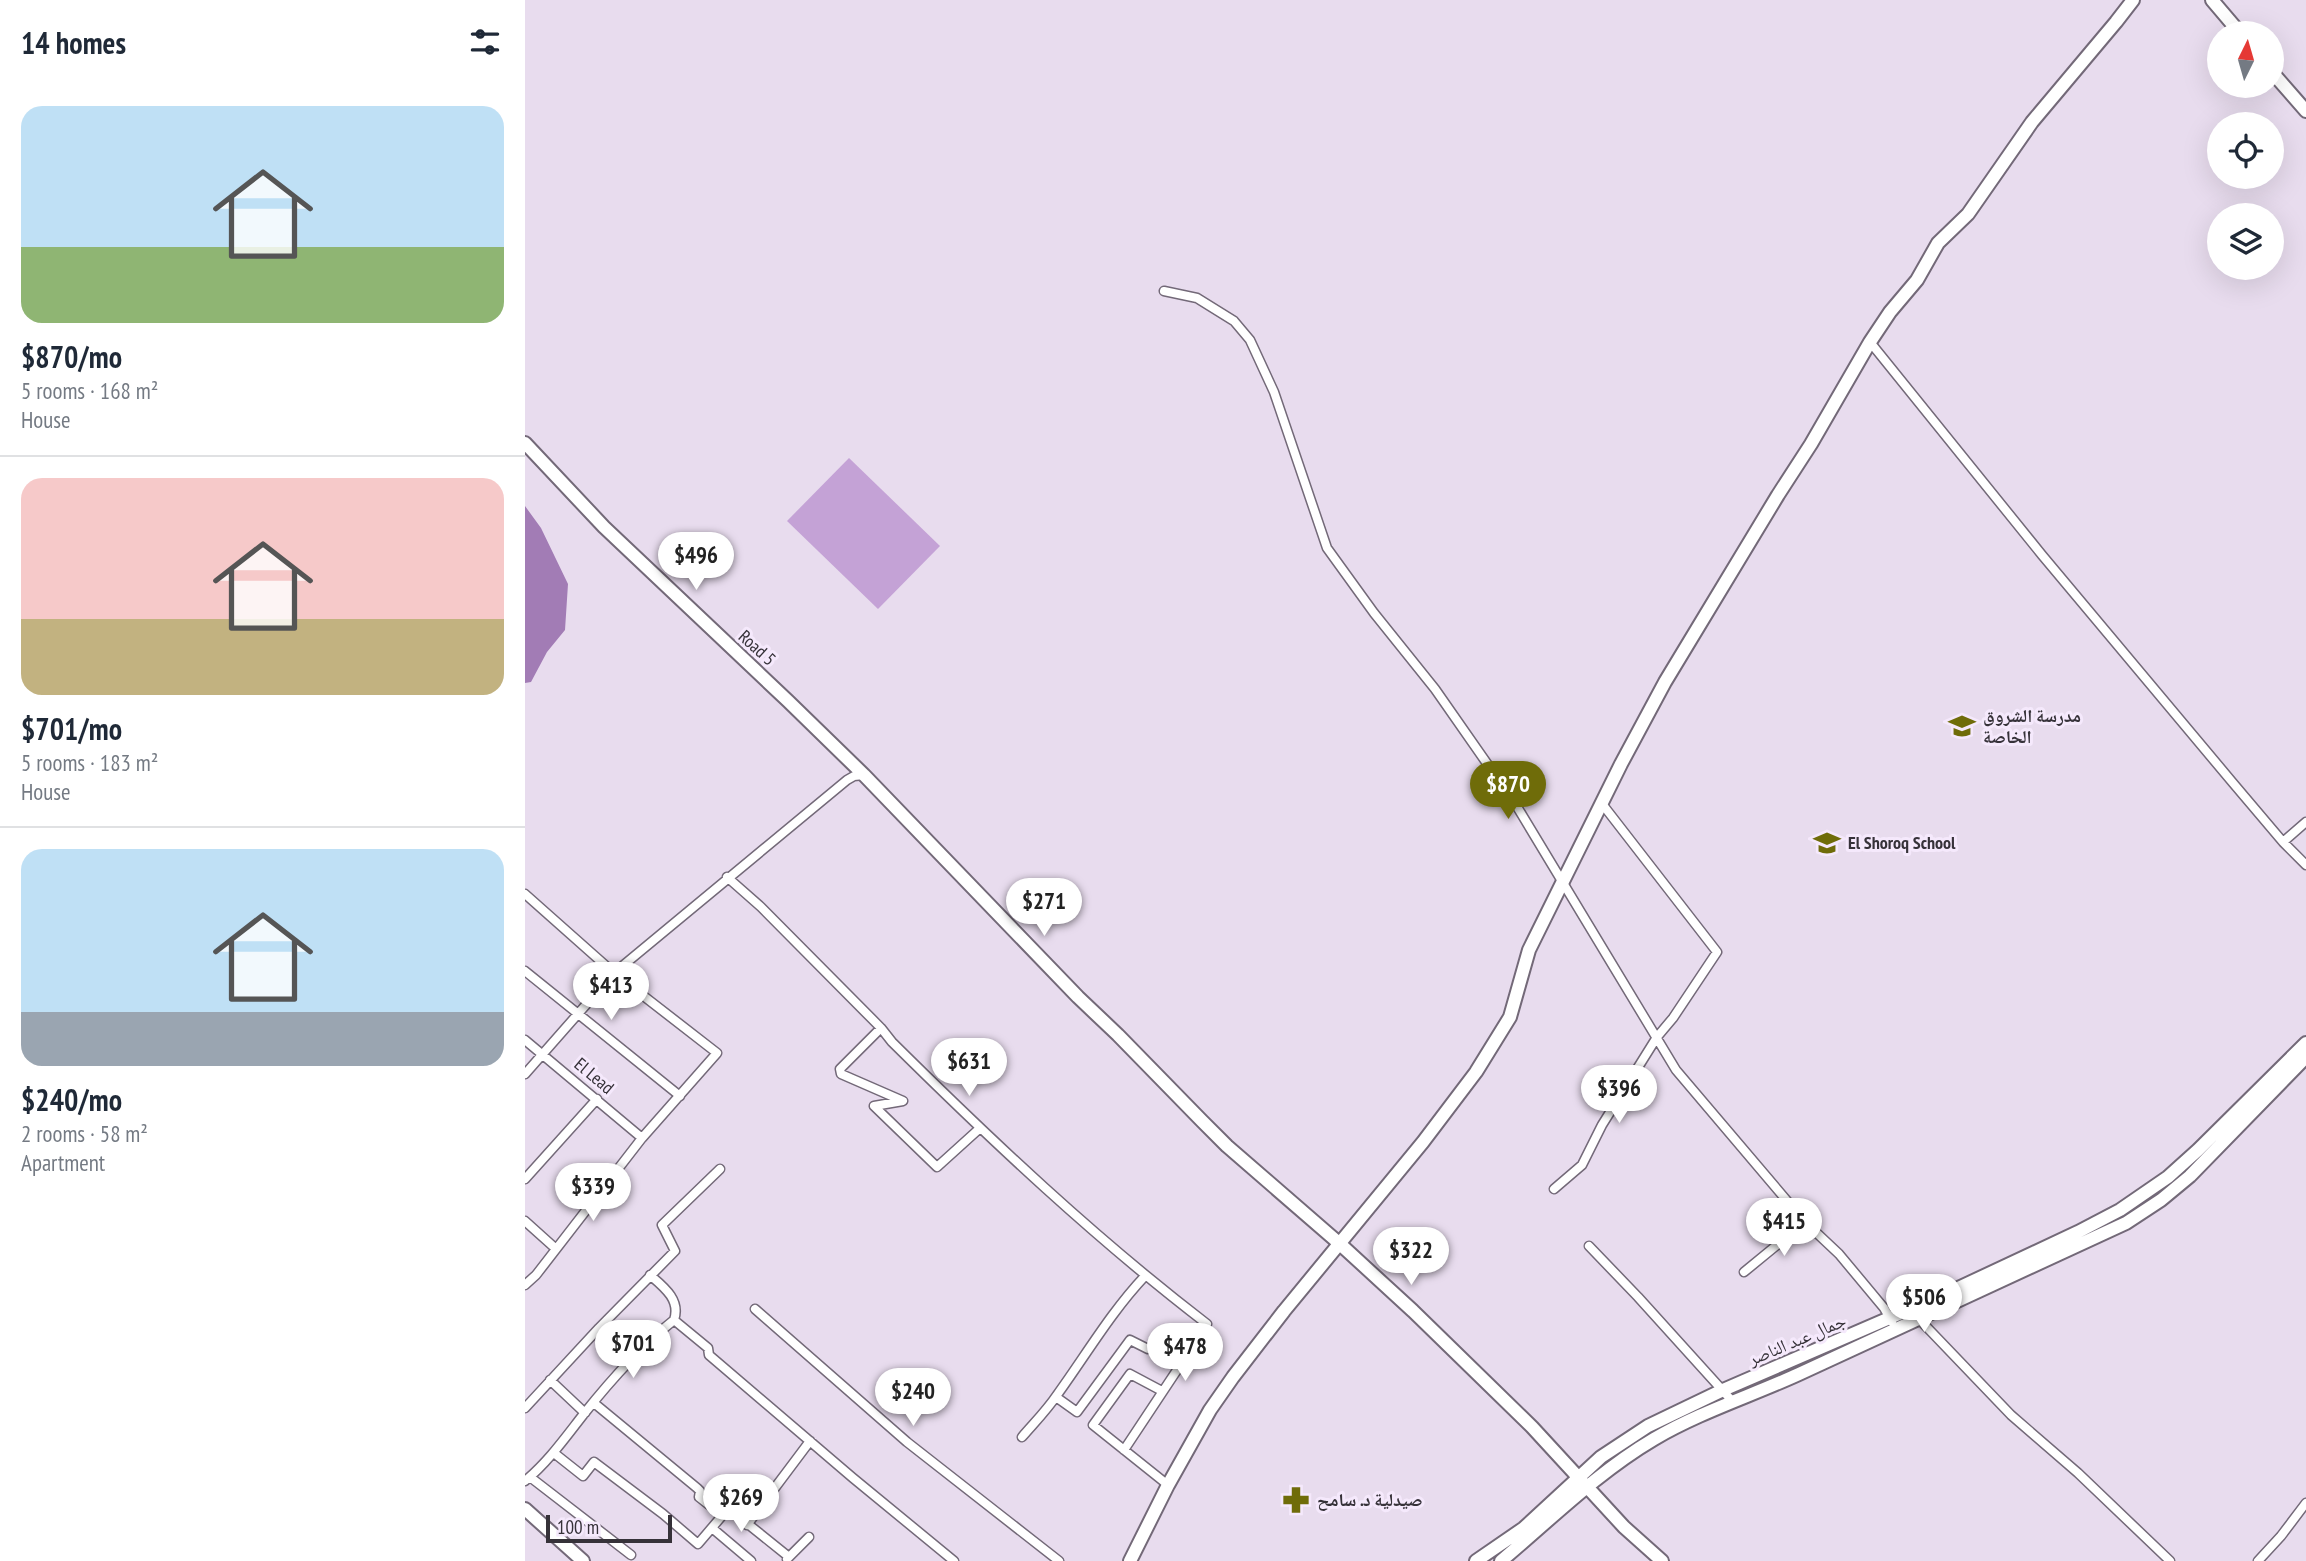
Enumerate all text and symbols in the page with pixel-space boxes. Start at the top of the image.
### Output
north arrow [2207,21,2284,98]
map controls [2207,21,2284,280]
text: 14 homes [21,23,126,62]
icon: filters [466,23,504,61]
button: locate [2207,112,2284,189]
icon: home [200,151,326,277]
button: layers [2207,203,2284,280]
text: $870/mo [21,337,122,376]
text: 5 rooms · 168 m² [21,376,158,405]
text: House [21,405,71,434]
icon: home [200,523,326,649]
pin: $496 [655,532,737,592]
text: $496 [674,540,718,569]
street label: Road 5 [734,625,781,670]
place label: مدرسة الشروق الخاصة [1983,704,2081,748]
text: $701/mo [21,709,122,748]
school or university icon: مدرسة الشروق الخاصة [1947,711,1977,741]
text: 5 rooms · 183 m² [21,748,158,777]
pin: $870 [1467,762,1549,821]
text: $870 [1486,769,1530,798]
text: House [21,777,71,806]
school or university icon: El Shoroq School [1812,828,1842,858]
place label: El Shoroq School [1848,831,1956,854]
pin: $271 [1003,878,1085,938]
text: $271 [1022,886,1066,915]
icon: home [200,894,326,1020]
pin: $413 [570,962,652,1022]
text: $413 [589,970,633,999]
pin: $631 [928,1038,1010,1098]
text: $631 [947,1046,991,1075]
street label: El Lead [570,1052,619,1099]
pin: $396 [1578,1066,1660,1125]
text: $396 [1597,1073,1641,1102]
text: $240/mo [21,1080,122,1119]
text: 2 rooms · 58 m² [21,1119,148,1148]
text: Apartment [21,1148,105,1177]
pin: $339 [552,1164,634,1223]
text: $339 [571,1171,615,1200]
pin: $415 [1743,1198,1825,1258]
text: $415 [1762,1206,1806,1235]
pin: $322 [1370,1228,1452,1287]
text: $322 [1389,1235,1433,1264]
pin: $506 [1883,1274,1965,1334]
text: $506 [1902,1282,1946,1311]
street label: جمال عبد الناصر [1744,1309,1849,1371]
pin: $701 [592,1320,674,1380]
pin: $478 [1144,1324,1226,1383]
text: $701 [611,1328,655,1357]
text: $478 [1163,1331,1207,1360]
pin: $240 [872,1368,954,1428]
text: $240 [891,1376,935,1405]
pin: $269 [700,1474,782,1534]
text: $269 [719,1482,763,1511]
pharmacy icon: صيدلية د. سامح [1281,1485,1311,1515]
place label: صيدلية د. سامح [1317,1488,1423,1512]
scale bar [546,1512,672,1544]
text: 100 m [557,1515,599,1539]

